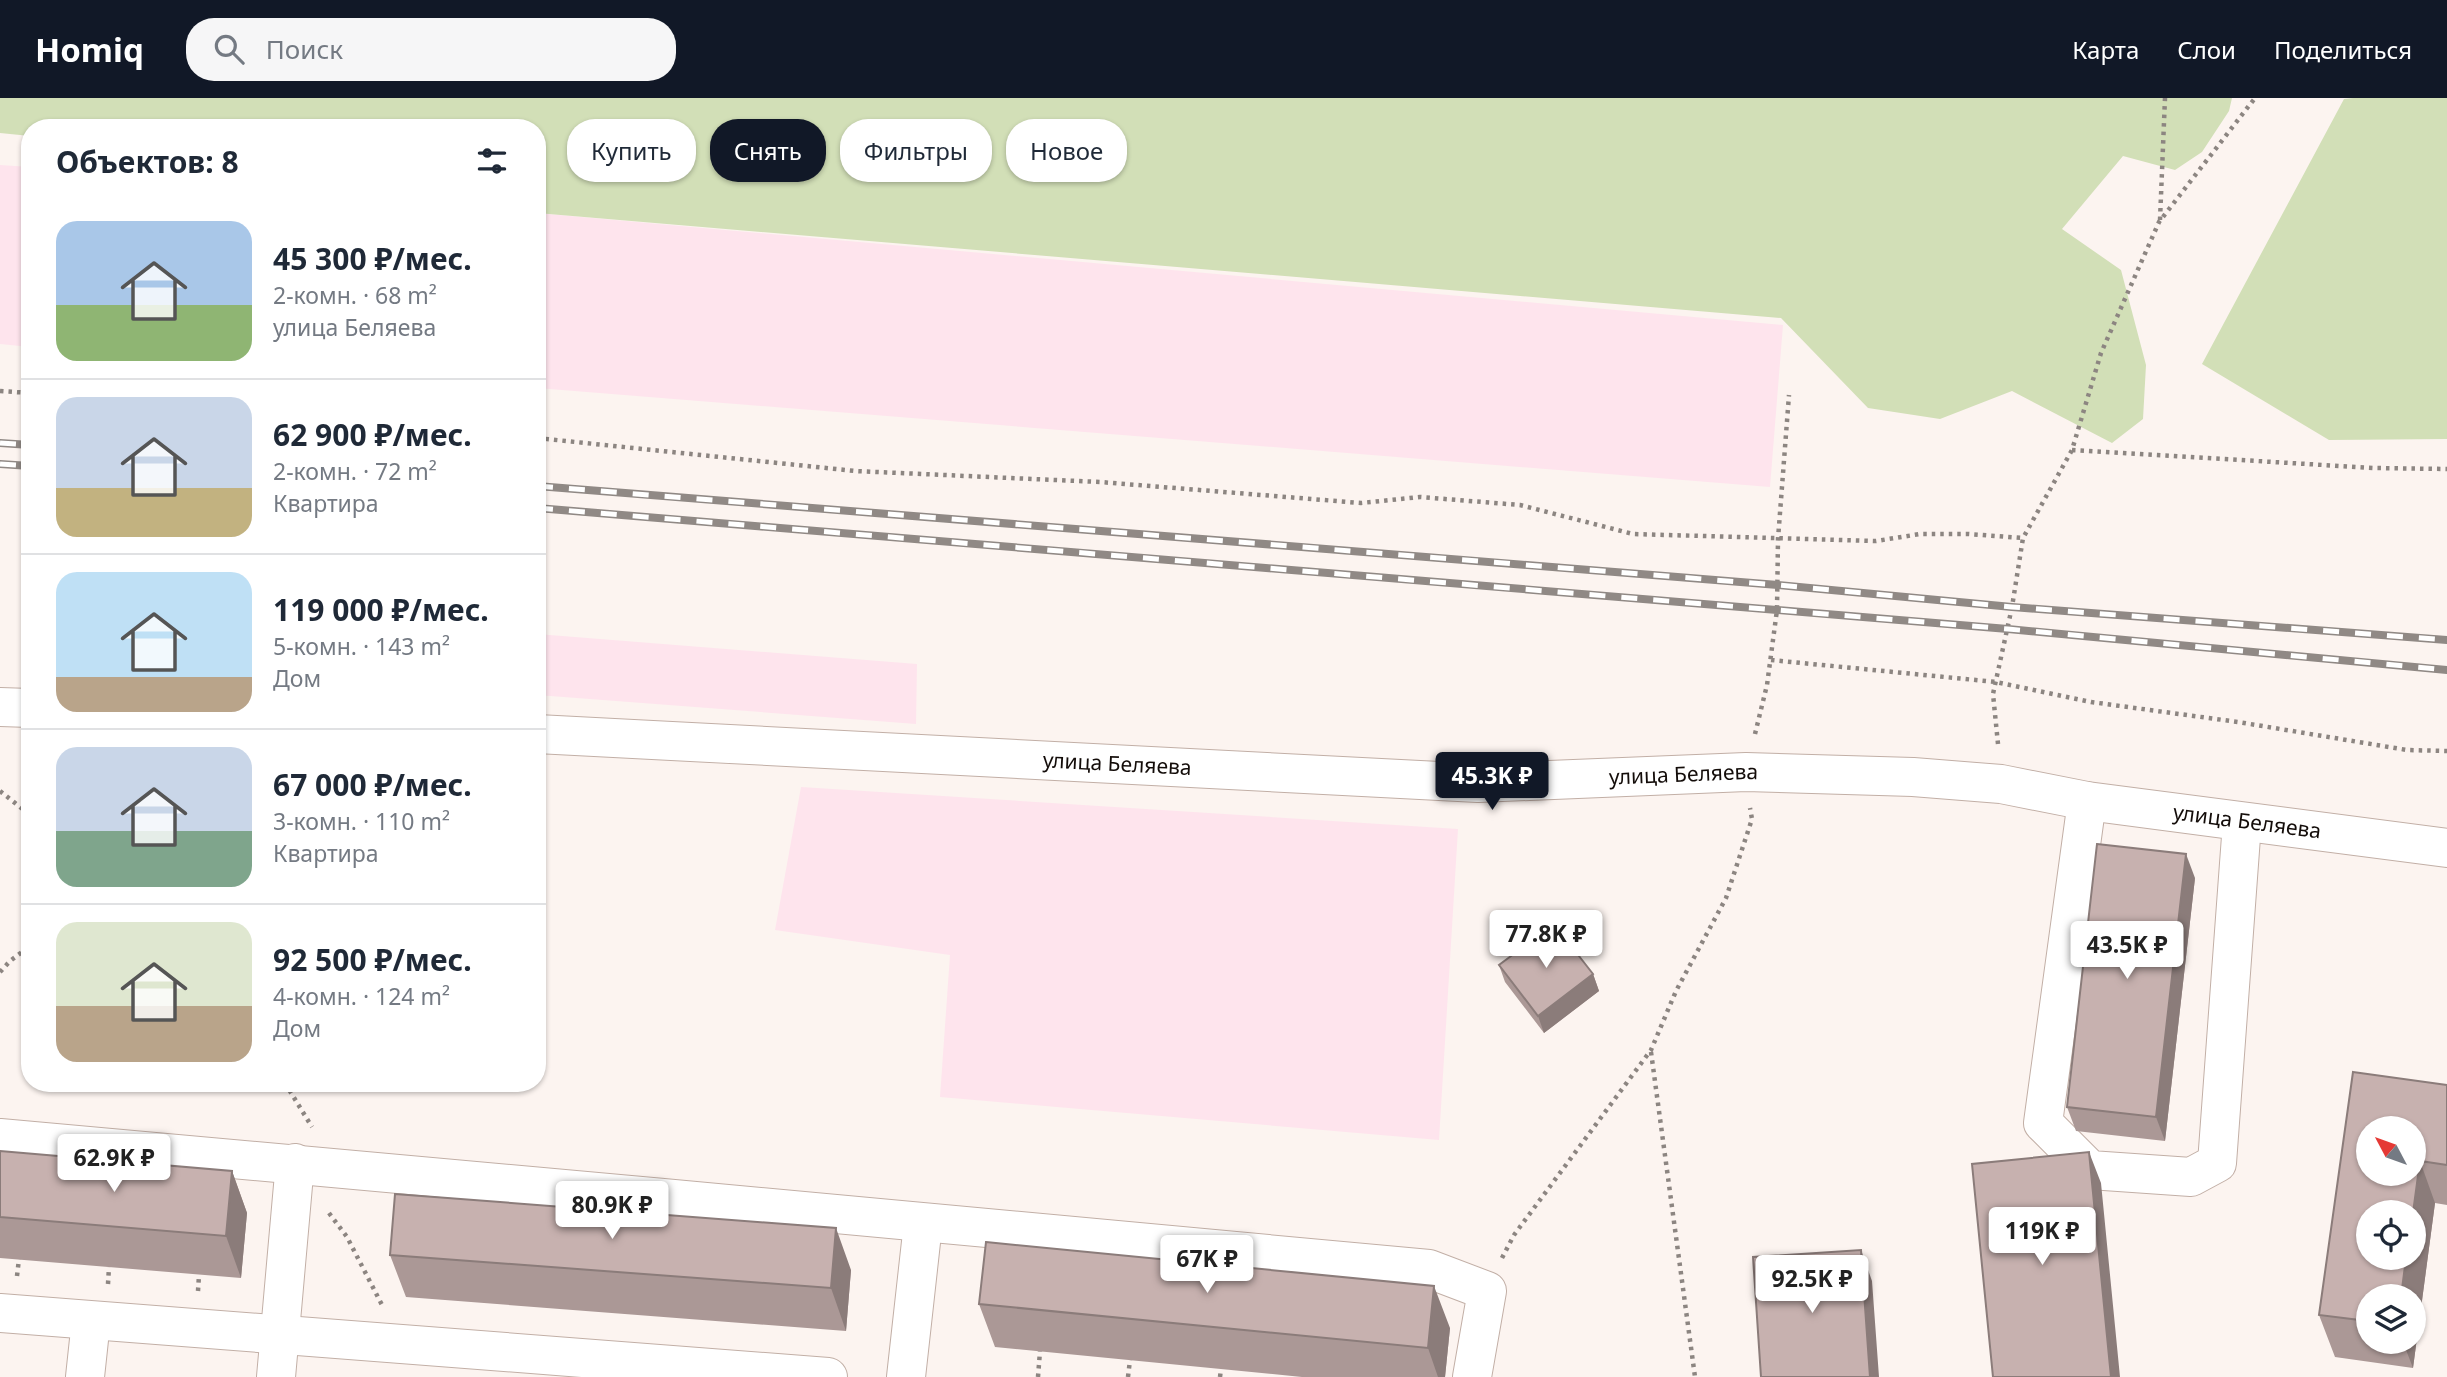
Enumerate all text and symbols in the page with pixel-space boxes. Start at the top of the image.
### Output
search box [186,18,676,81]
text: Homiq [35,27,144,72]
icon: search [210,30,248,68]
text: Поиск [266,31,343,67]
text: Карта [2072,33,2139,66]
text: Слои [2177,33,2236,66]
text: Поделиться [2274,33,2412,66]
chip: Купить [567,119,696,182]
chip: Снять [710,119,826,182]
chip: Фильтры [840,119,992,182]
chip: Новое [1006,119,1127,182]
text: Объектов: 8 [56,141,239,182]
icon: filters [473,142,511,180]
text: 45 300 ₽/мес. [273,238,472,279]
icon: home [112,249,196,333]
text: 2-комн. · 68 m² [273,279,437,311]
text: улица Беляева [273,311,436,343]
text: 62 900 ₽/мес. [273,414,472,455]
icon: home [112,425,196,509]
text: 2-комн. · 72 m² [273,455,437,487]
text: Квартира [273,487,379,519]
text: 119 000 ₽/мес. [273,589,489,630]
icon: home [112,600,196,684]
text: 5-комн. · 143 m² [273,630,450,662]
text: Дом [273,662,321,694]
street label: улица Беляева [1042,745,1192,781]
pin: 45.3K ₽ [1427,752,1557,812]
street label: улица Беляева [1608,757,1758,791]
text: 45.3K ₽ [1452,759,1532,791]
text: 67 000 ₽/мес. [273,764,472,805]
icon: home [112,775,196,859]
street label: улица Беляева [2172,797,2323,844]
text: 3-комн. · 110 m² [273,805,450,837]
text: Квартира [273,837,379,869]
pin: 77.8K ₽ [1481,910,1611,970]
text: 77.8K ₽ [1506,917,1586,949]
pin: 43.5K ₽ [2062,922,2192,981]
text: 43.5K ₽ [2087,928,2167,960]
text: 92 500 ₽/мес. [273,939,472,980]
icon: home [112,950,196,1034]
text: 4-комн. · 124 m² [273,980,450,1012]
text: Дом [273,1012,321,1044]
north arrow [2356,1116,2426,1186]
map controls [2356,1116,2426,1354]
pin: 62.9K ₽ [49,1134,179,1194]
text: 62.9K ₽ [74,1141,154,1173]
pin: 80.9K ₽ [547,1182,677,1241]
text: 80.9K ₽ [572,1188,652,1220]
button: locate [2356,1200,2426,1270]
pin: 119K ₽ [1985,1208,2099,1267]
text: 119K ₽ [2005,1214,2079,1246]
pin: 67K ₽ [1158,1236,1256,1295]
text: 67K ₽ [1176,1242,1238,1274]
pin: 92.5K ₽ [1747,1256,1877,1315]
text: 92.5K ₽ [1772,1262,1852,1294]
button: layers [2356,1284,2426,1354]

